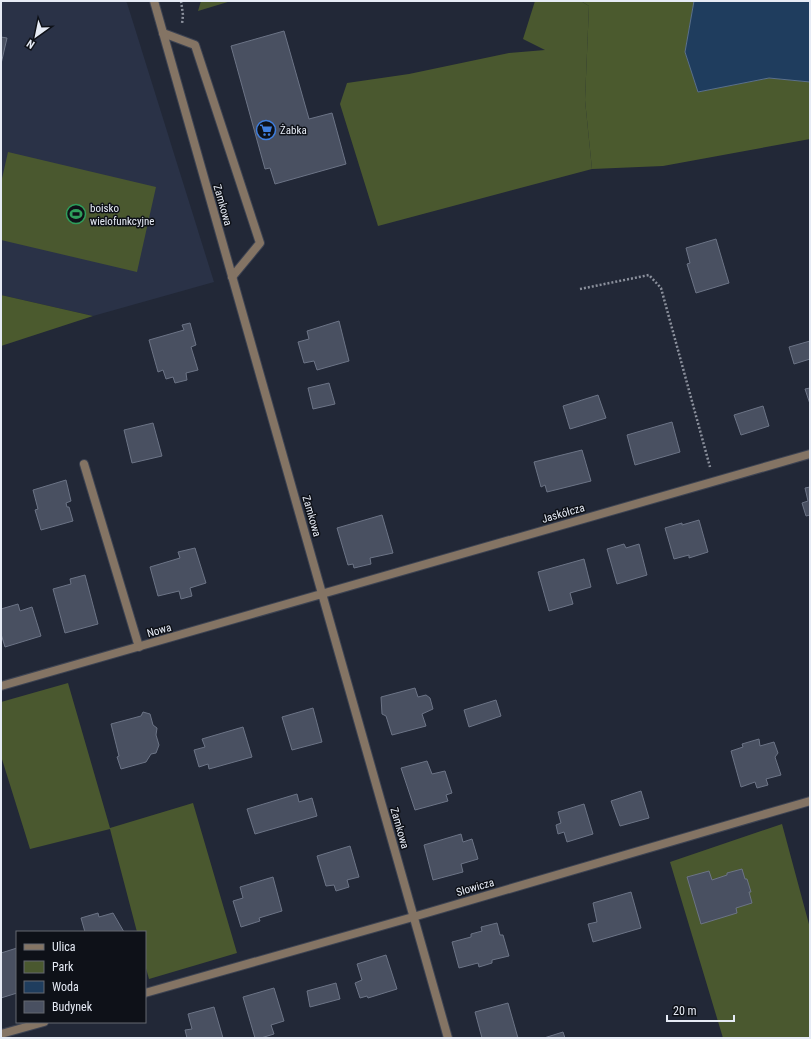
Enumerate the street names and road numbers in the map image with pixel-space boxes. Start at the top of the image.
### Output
street label: Zamkowa [210,183,235,227]
street label: Zamkowa [299,494,324,538]
street label: Jaskółcza [540,501,586,526]
street label: Nowa [145,621,173,640]
street label: Zamkowa [387,806,412,850]
street label: Słowicza [455,876,496,899]

